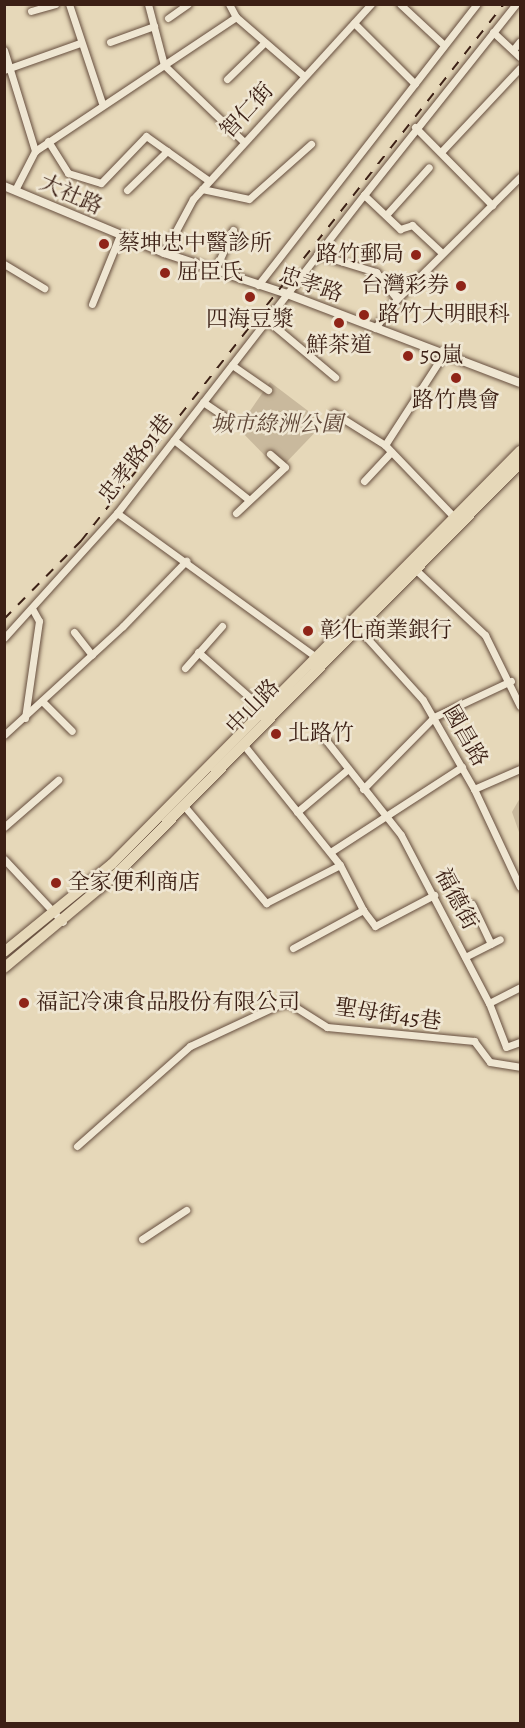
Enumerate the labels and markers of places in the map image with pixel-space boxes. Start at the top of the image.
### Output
place label: 蔡坤忠中醫診所 [118,231,272,257]
marker: 蔡坤忠中醫診所 [95,235,113,253]
place label: 路竹郵局 [316,242,404,268]
marker: 路竹郵局 [409,248,423,262]
place label: 屈臣氏 [177,260,243,286]
marker: 屈臣氏 [158,266,172,280]
place label: 台灣彩券 [361,273,449,299]
marker: 台灣彩券 [454,279,468,293]
marker: 四海豆漿 [243,290,257,304]
place label: 路竹大明眼科 [378,302,510,328]
marker: 路竹大明眼科 [355,306,373,324]
place label: 四海豆漿 [206,307,294,333]
marker: 鮮茶道 [332,316,346,330]
place label: 鮮茶道 [306,333,372,359]
place label: 50嵐 [420,343,463,369]
marker: 50嵐 [401,349,415,363]
marker: 路竹農會 [449,371,463,385]
place label: 路竹農會 [412,388,500,414]
place label: 彰化商業銀行 [320,618,452,644]
marker: 彰化商業銀行 [301,624,315,638]
place label: 北路竹 [288,721,354,747]
marker: 北路竹 [269,727,283,741]
place label: 全家便利商店 [68,870,200,896]
marker: 全家便利商店 [49,876,63,890]
place label: 福記冷凍食品股份有限公司 [36,990,300,1016]
marker: 福記冷凍食品股份有限公司 [17,996,31,1010]

